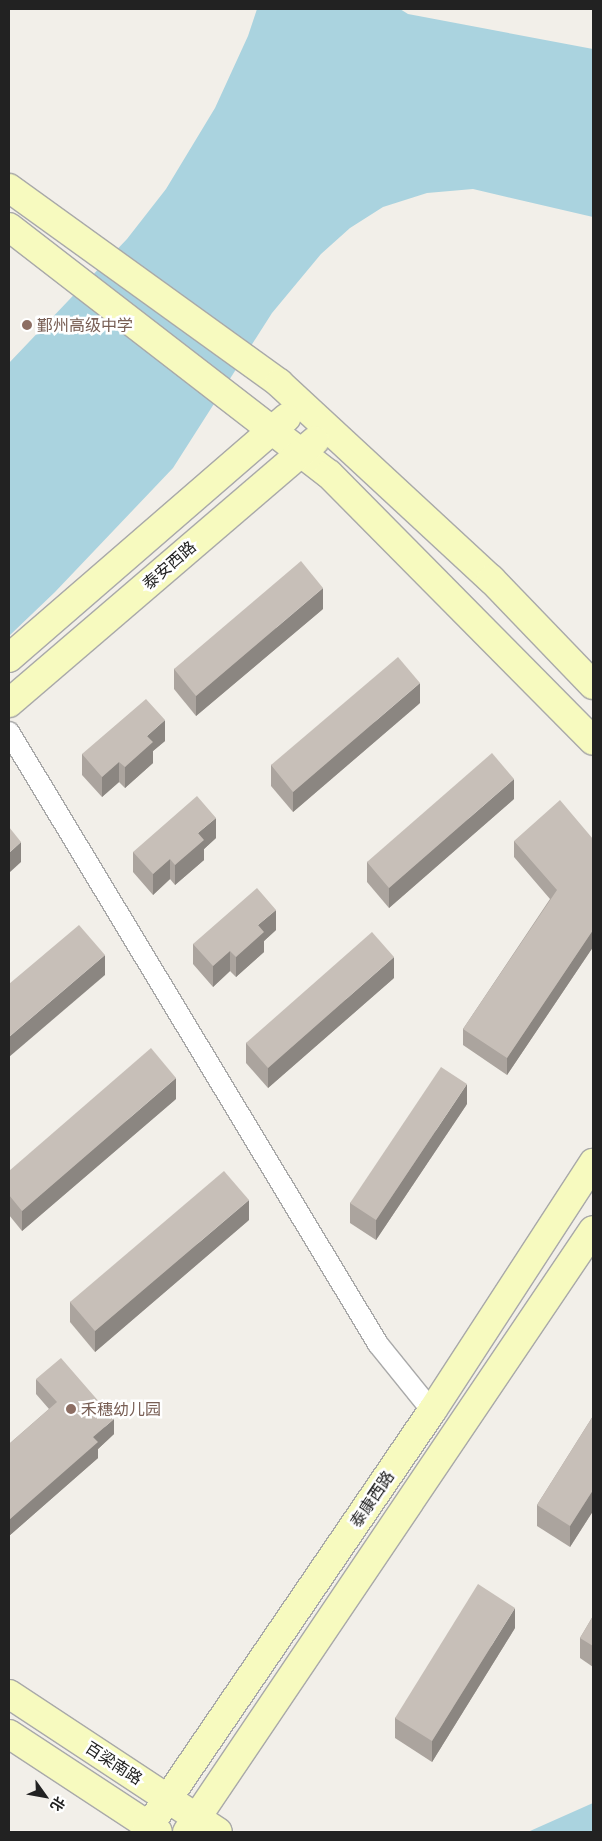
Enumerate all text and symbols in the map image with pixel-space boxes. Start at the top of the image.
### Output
place label: 鄞州高级中学 [37,315,133,335]
marker: 鄞州高级中学 [21,319,33,331]
street label: 泰安西路 [139,537,199,593]
place label: 禾穗幼儿园 [81,1399,161,1419]
marker: 禾穗幼儿园 [65,1403,77,1415]
street label: 泰康西路 [346,1467,398,1531]
street label: 百梁南路 [82,1738,146,1788]
north arrow [20,1771,70,1821]
text: 北 [47,1794,69,1815]

